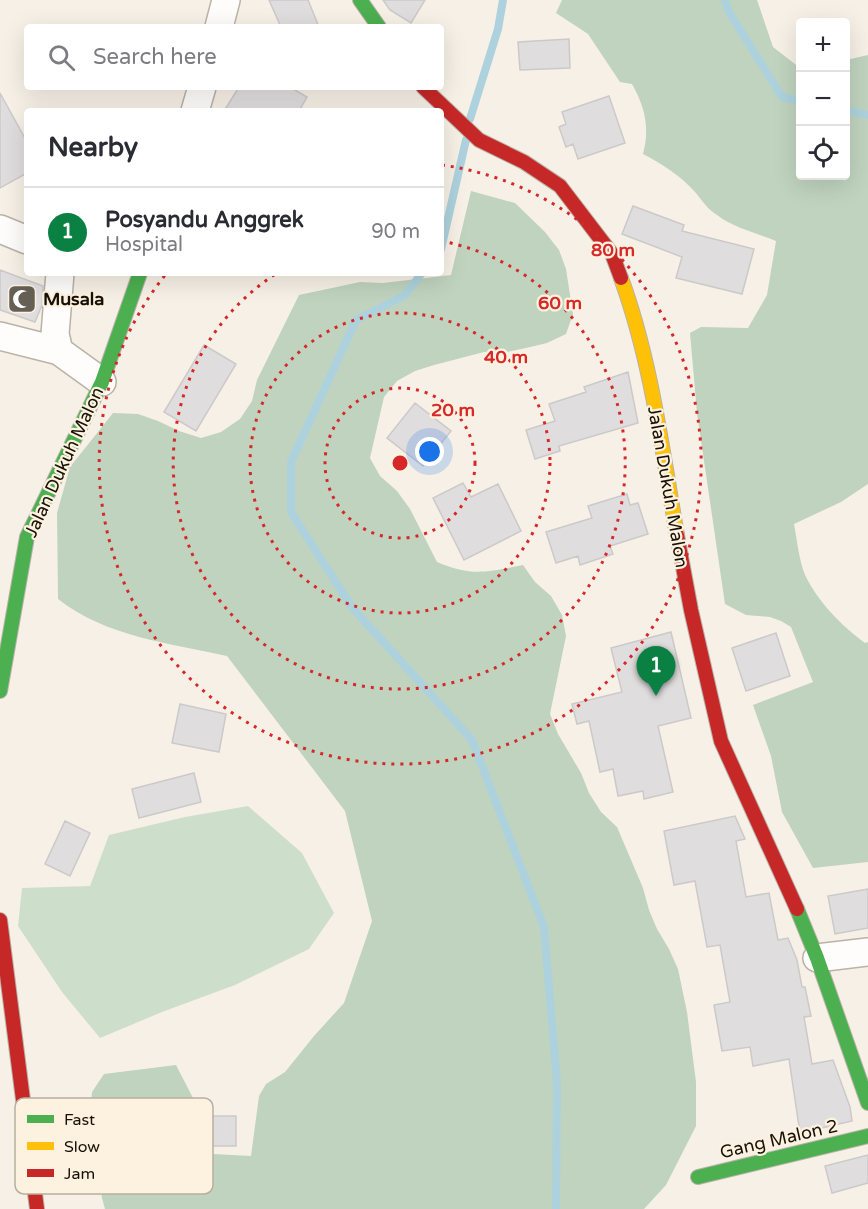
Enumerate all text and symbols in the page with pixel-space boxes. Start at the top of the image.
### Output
map controls [796,18,850,180]
button: + [796,18,850,72]
search box [24,24,444,90]
icon: search [45,41,78,74]
text: Search here [93,44,217,70]
button: − [796,72,850,126]
button: locate [796,126,850,180]
text: Nearby [48,132,138,163]
text: Posyandu Anggrek [105,207,304,233]
text: 1 [61,220,74,244]
text: 90 m [371,220,420,244]
text: Hospital [105,233,183,257]
text: 80 m [591,239,635,261]
mosque icon: Musala [6,283,38,315]
place label: Musala [43,288,104,310]
text: 60 m [538,292,582,314]
text: 40 m [484,346,528,368]
street label: Jalan Dukuh Malon [20,383,108,541]
text: 20 m [431,399,475,421]
street label: Jalan Dukuh Malon [643,405,693,569]
your location [415,437,444,466]
centre of rings [390,453,410,473]
pin: 1 [636,646,676,696]
legend [15,1098,213,1194]
text: Fast [64,1110,95,1130]
street label: Gang Malon 2 [718,1115,840,1163]
text: Slow [64,1137,100,1157]
text: Jam [64,1164,95,1184]

